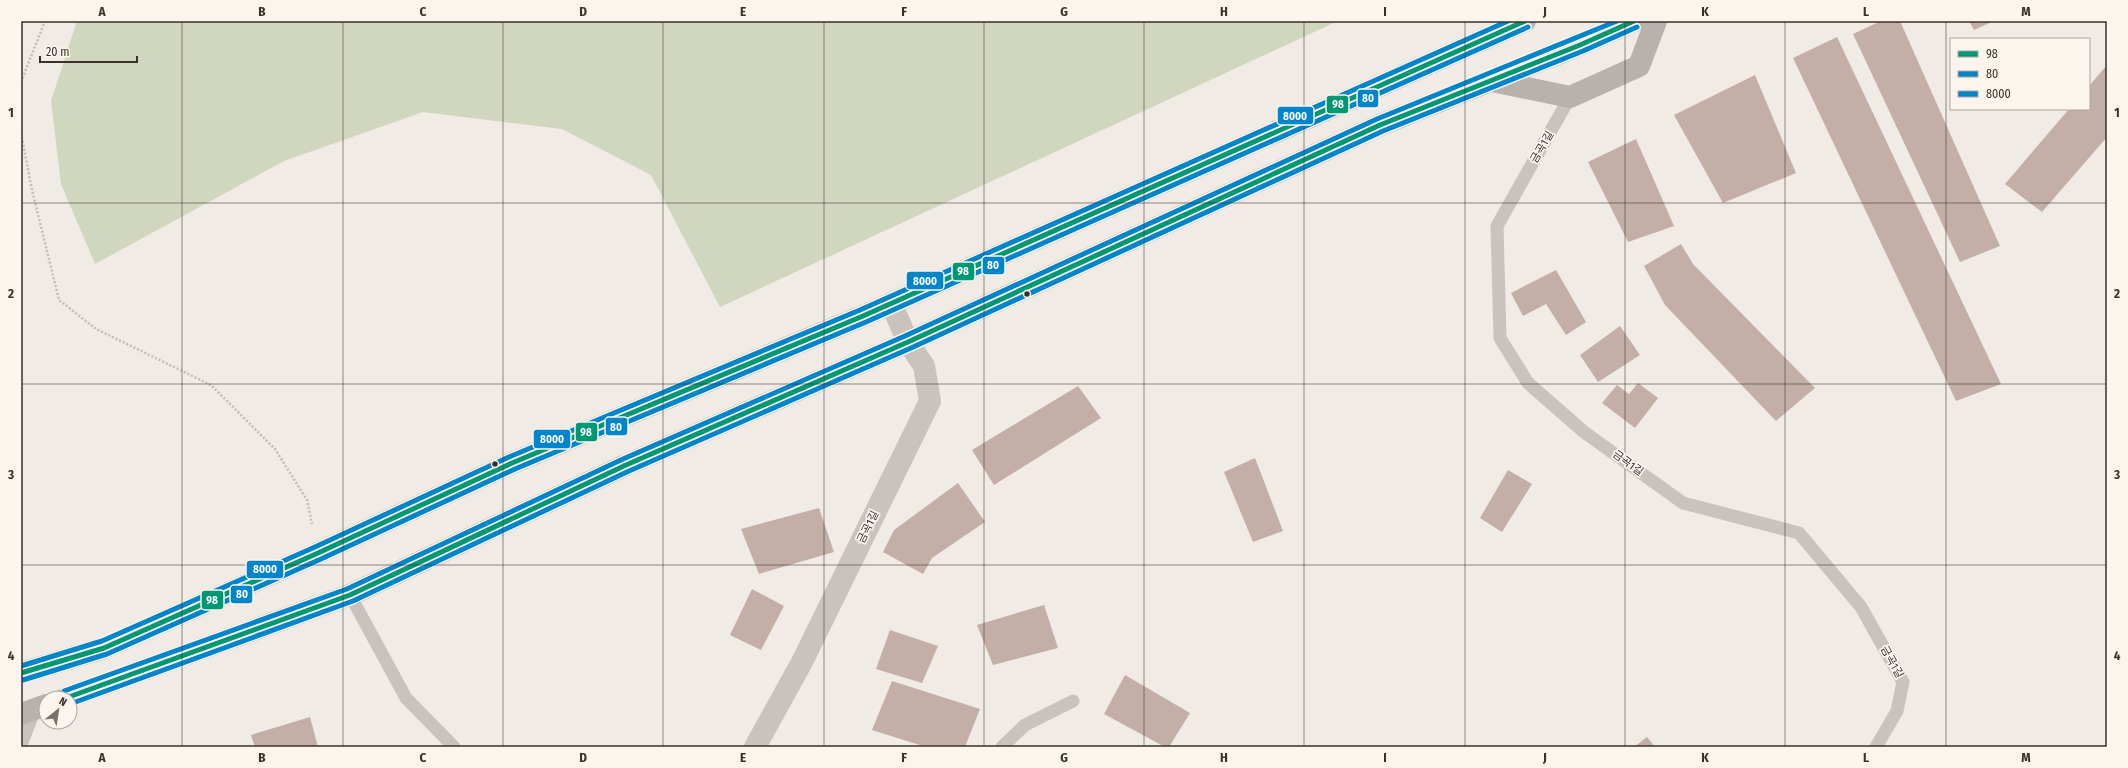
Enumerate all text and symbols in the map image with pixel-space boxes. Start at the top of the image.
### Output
text: A [97,4,106,19]
text: B [258,4,266,19]
text: C [420,4,427,19]
text: D [579,4,587,19]
text: E [740,4,746,19]
text: F [901,4,907,19]
text: G [1060,4,1068,19]
text: H [1220,4,1228,19]
text: I [1383,4,1387,19]
text: J [1542,4,1547,19]
text: K [1701,4,1709,19]
text: L [1863,4,1869,19]
text: M [2021,4,2031,19]
scale bar [40,38,137,64]
legend [1950,38,2090,110]
text: 20 m [46,45,70,59]
text: 98 [1986,47,1998,61]
text: 80 [1986,67,1998,81]
text: 8000 [1986,87,2011,101]
line badge: 80 [1357,89,1379,108]
text: 80 [1362,92,1374,105]
line badge: 98 [1326,95,1349,114]
text: 98 [1332,98,1344,111]
text: 1 [8,105,14,120]
text: 1 [2114,105,2120,120]
line badge: 8000 [1277,106,1314,125]
text: 8000 [1283,110,1307,123]
street label: 금곡1길 [1528,129,1556,165]
line badge: 80 [982,256,1005,275]
text: 80 [987,259,999,272]
line badge: 98 [952,262,975,281]
text: 98 [957,265,969,278]
line badge: 8000 [906,271,944,290]
text: 8000 [913,275,937,288]
text: 2 [7,286,14,301]
text: 2 [2113,286,2120,301]
unlabelled marker [1022,289,1032,299]
line badge: 80 [605,417,628,436]
text: 80 [610,421,622,434]
line badge: 98 [575,422,598,442]
text: 98 [580,426,592,439]
line badge: 8000 [533,429,571,449]
text: 8000 [540,433,564,446]
street label: 금곡1길 [1610,448,1646,478]
unlabelled marker [490,459,500,469]
text: 3 [7,467,14,482]
text: 3 [2113,467,2120,482]
street label: 금곡1길 [855,509,881,545]
line badge: 8000 [246,560,284,579]
text: 8000 [253,563,277,576]
line badge: 80 [230,585,253,604]
text: 80 [236,588,248,601]
line badge: 98 [201,590,224,610]
text: 98 [206,594,218,607]
street label: 금곡1길 [1878,644,1906,680]
text: 4 [8,648,15,663]
text: 4 [2114,648,2121,663]
north arrow [38,690,78,730]
text: N [57,694,69,709]
text: A [97,750,106,765]
text: B [258,750,266,765]
text: C [420,750,427,765]
text: D [579,750,587,765]
text: E [740,750,746,765]
text: F [901,750,907,765]
text: G [1060,750,1068,765]
text: H [1220,750,1228,765]
text: I [1383,750,1387,765]
text: J [1542,750,1547,765]
text: K [1701,750,1709,765]
text: L [1863,750,1869,765]
text: M [2021,750,2031,765]

